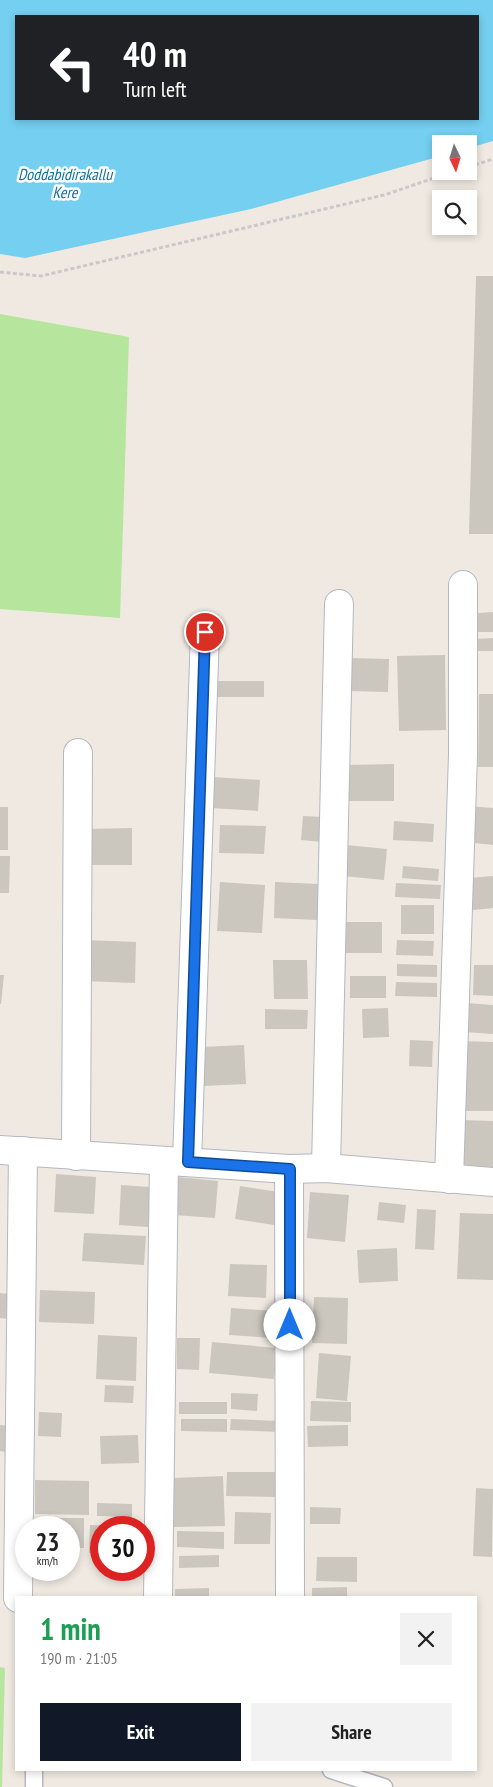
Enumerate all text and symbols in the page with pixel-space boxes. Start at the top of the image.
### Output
text: 40 m [123,31,187,77]
icon: left [40,35,105,100]
text: Turn left [123,75,187,103]
north arrow [432,135,478,180]
map controls [432,135,477,235]
water label: Doddabidirakallu Kere [18,164,113,202]
button: search [432,190,477,235]
pin [184,611,226,653]
icon: arrive [191,618,219,646]
position arrow [263,1298,315,1350]
speed limit sign: 30 [90,1516,155,1581]
text: 23 [36,1526,59,1558]
text: km/h [37,1553,58,1568]
text: 1 min [40,1609,101,1648]
button: close [400,1613,452,1665]
text: 190 m · 21:05 [40,1648,118,1668]
button: Exit [40,1703,241,1761]
button: Share [251,1703,452,1761]

